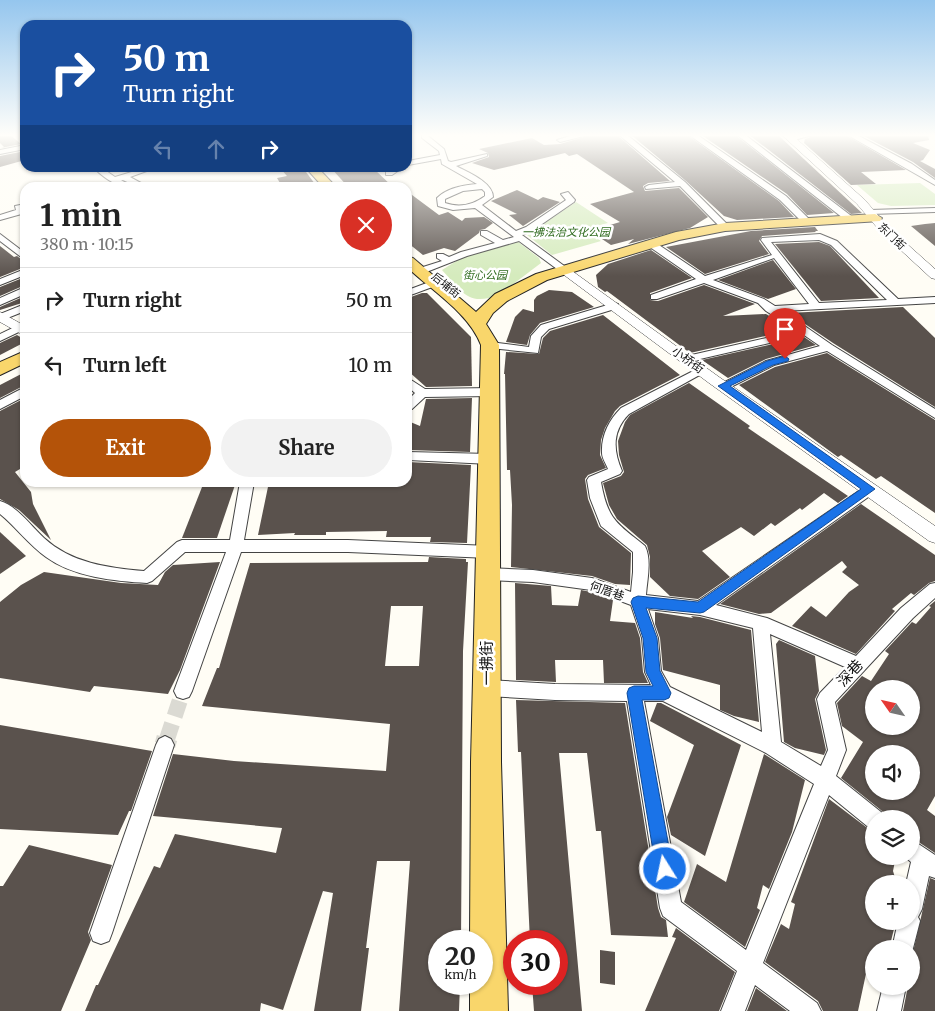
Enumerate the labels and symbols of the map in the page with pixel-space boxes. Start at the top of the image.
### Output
street label: 东门街 [875,220,909,252]
park label: 一拂法治文化公园 [522,225,612,239]
park label: 街心公园 [463,268,509,282]
street label: 后埔街 [429,269,463,301]
pin [764,308,806,359]
street label: 小桥街 [669,343,707,376]
street label: 何厝巷 [588,578,627,603]
street label: 一拂街 [477,640,496,686]
street label: 深巷 [832,655,867,690]
north arrow [865,680,920,735]
position arrow [638,842,690,894]
speed limit sign: 30 [503,930,568,995]

